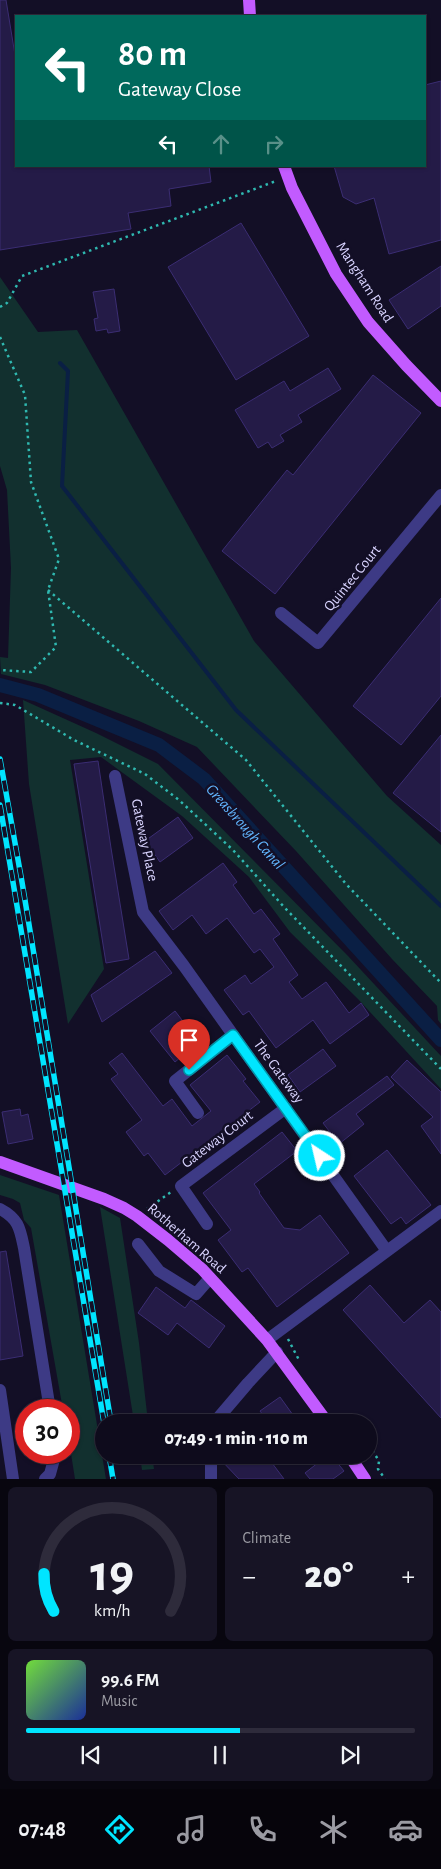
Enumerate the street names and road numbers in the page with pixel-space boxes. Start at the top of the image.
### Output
street label: Mangham Road [333,239,396,325]
street label: Quintec Court [321,542,384,614]
street label: Gateway Place [128,798,161,883]
street label: The Gateway [251,1037,307,1106]
street label: Gateway Court [179,1108,256,1171]
street label: Rotherham Road [145,1200,229,1276]

